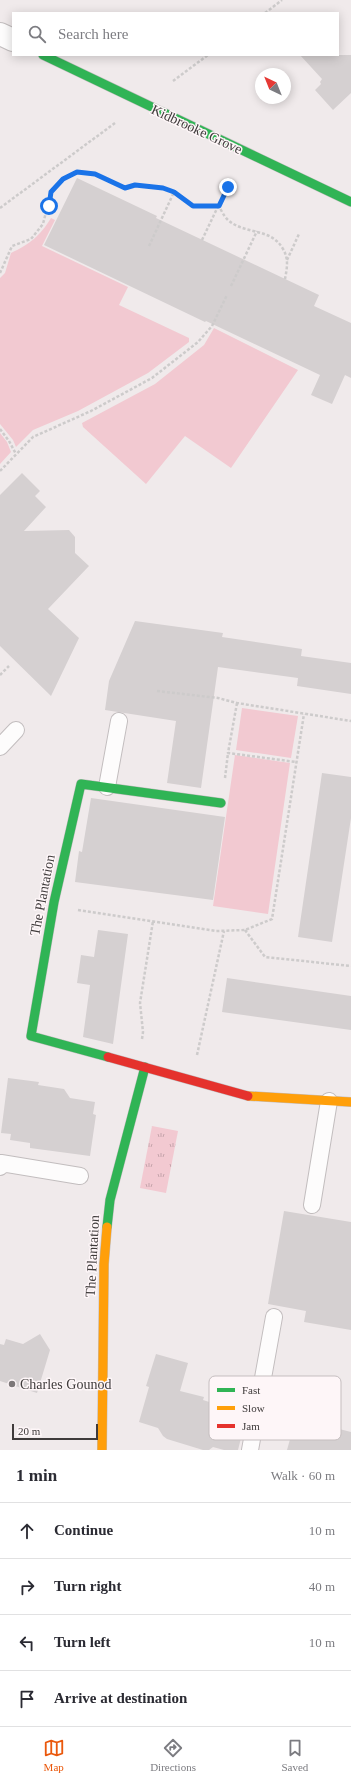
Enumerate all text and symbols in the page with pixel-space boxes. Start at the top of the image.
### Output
search box [12,12,339,56]
icon: search [26,23,48,45]
text: Search here [58,26,128,42]
north arrow [255,68,291,104]
street label: Kidbrooke Grove [149,102,245,157]
route end [219,178,237,196]
route start [40,197,58,215]
street label: The Plantation [27,853,58,937]
street label: The Plantation [83,1215,102,1297]
legend [209,1376,341,1440]
place label: Charles Gounod [20,1377,111,1392]
marker: Charles Gounod [7,1379,17,1389]
text: Fast [242,1384,260,1396]
text: Slow [242,1402,265,1414]
text: Jam [242,1420,260,1432]
scale bar [12,1422,98,1441]
text: 20 m [18,1425,40,1437]
text: 1 min [16,1466,57,1485]
text: Walk · 60 m [271,1468,335,1483]
icon: ahead [16,1520,38,1542]
text: Continue [54,1522,113,1538]
text: 10 m [309,1523,335,1538]
icon: right [16,1576,38,1598]
text: Turn right [54,1578,121,1594]
text: 40 m [309,1579,335,1594]
icon: left [16,1632,38,1654]
text: Turn left [54,1634,111,1650]
text: 10 m [309,1635,335,1650]
icon: arrive [16,1688,38,1710]
text: Arrive at destination [54,1690,187,1706]
tab: Map [43,1737,65,1773]
tab: Directions [150,1737,196,1773]
tab: Saved [281,1737,308,1773]

